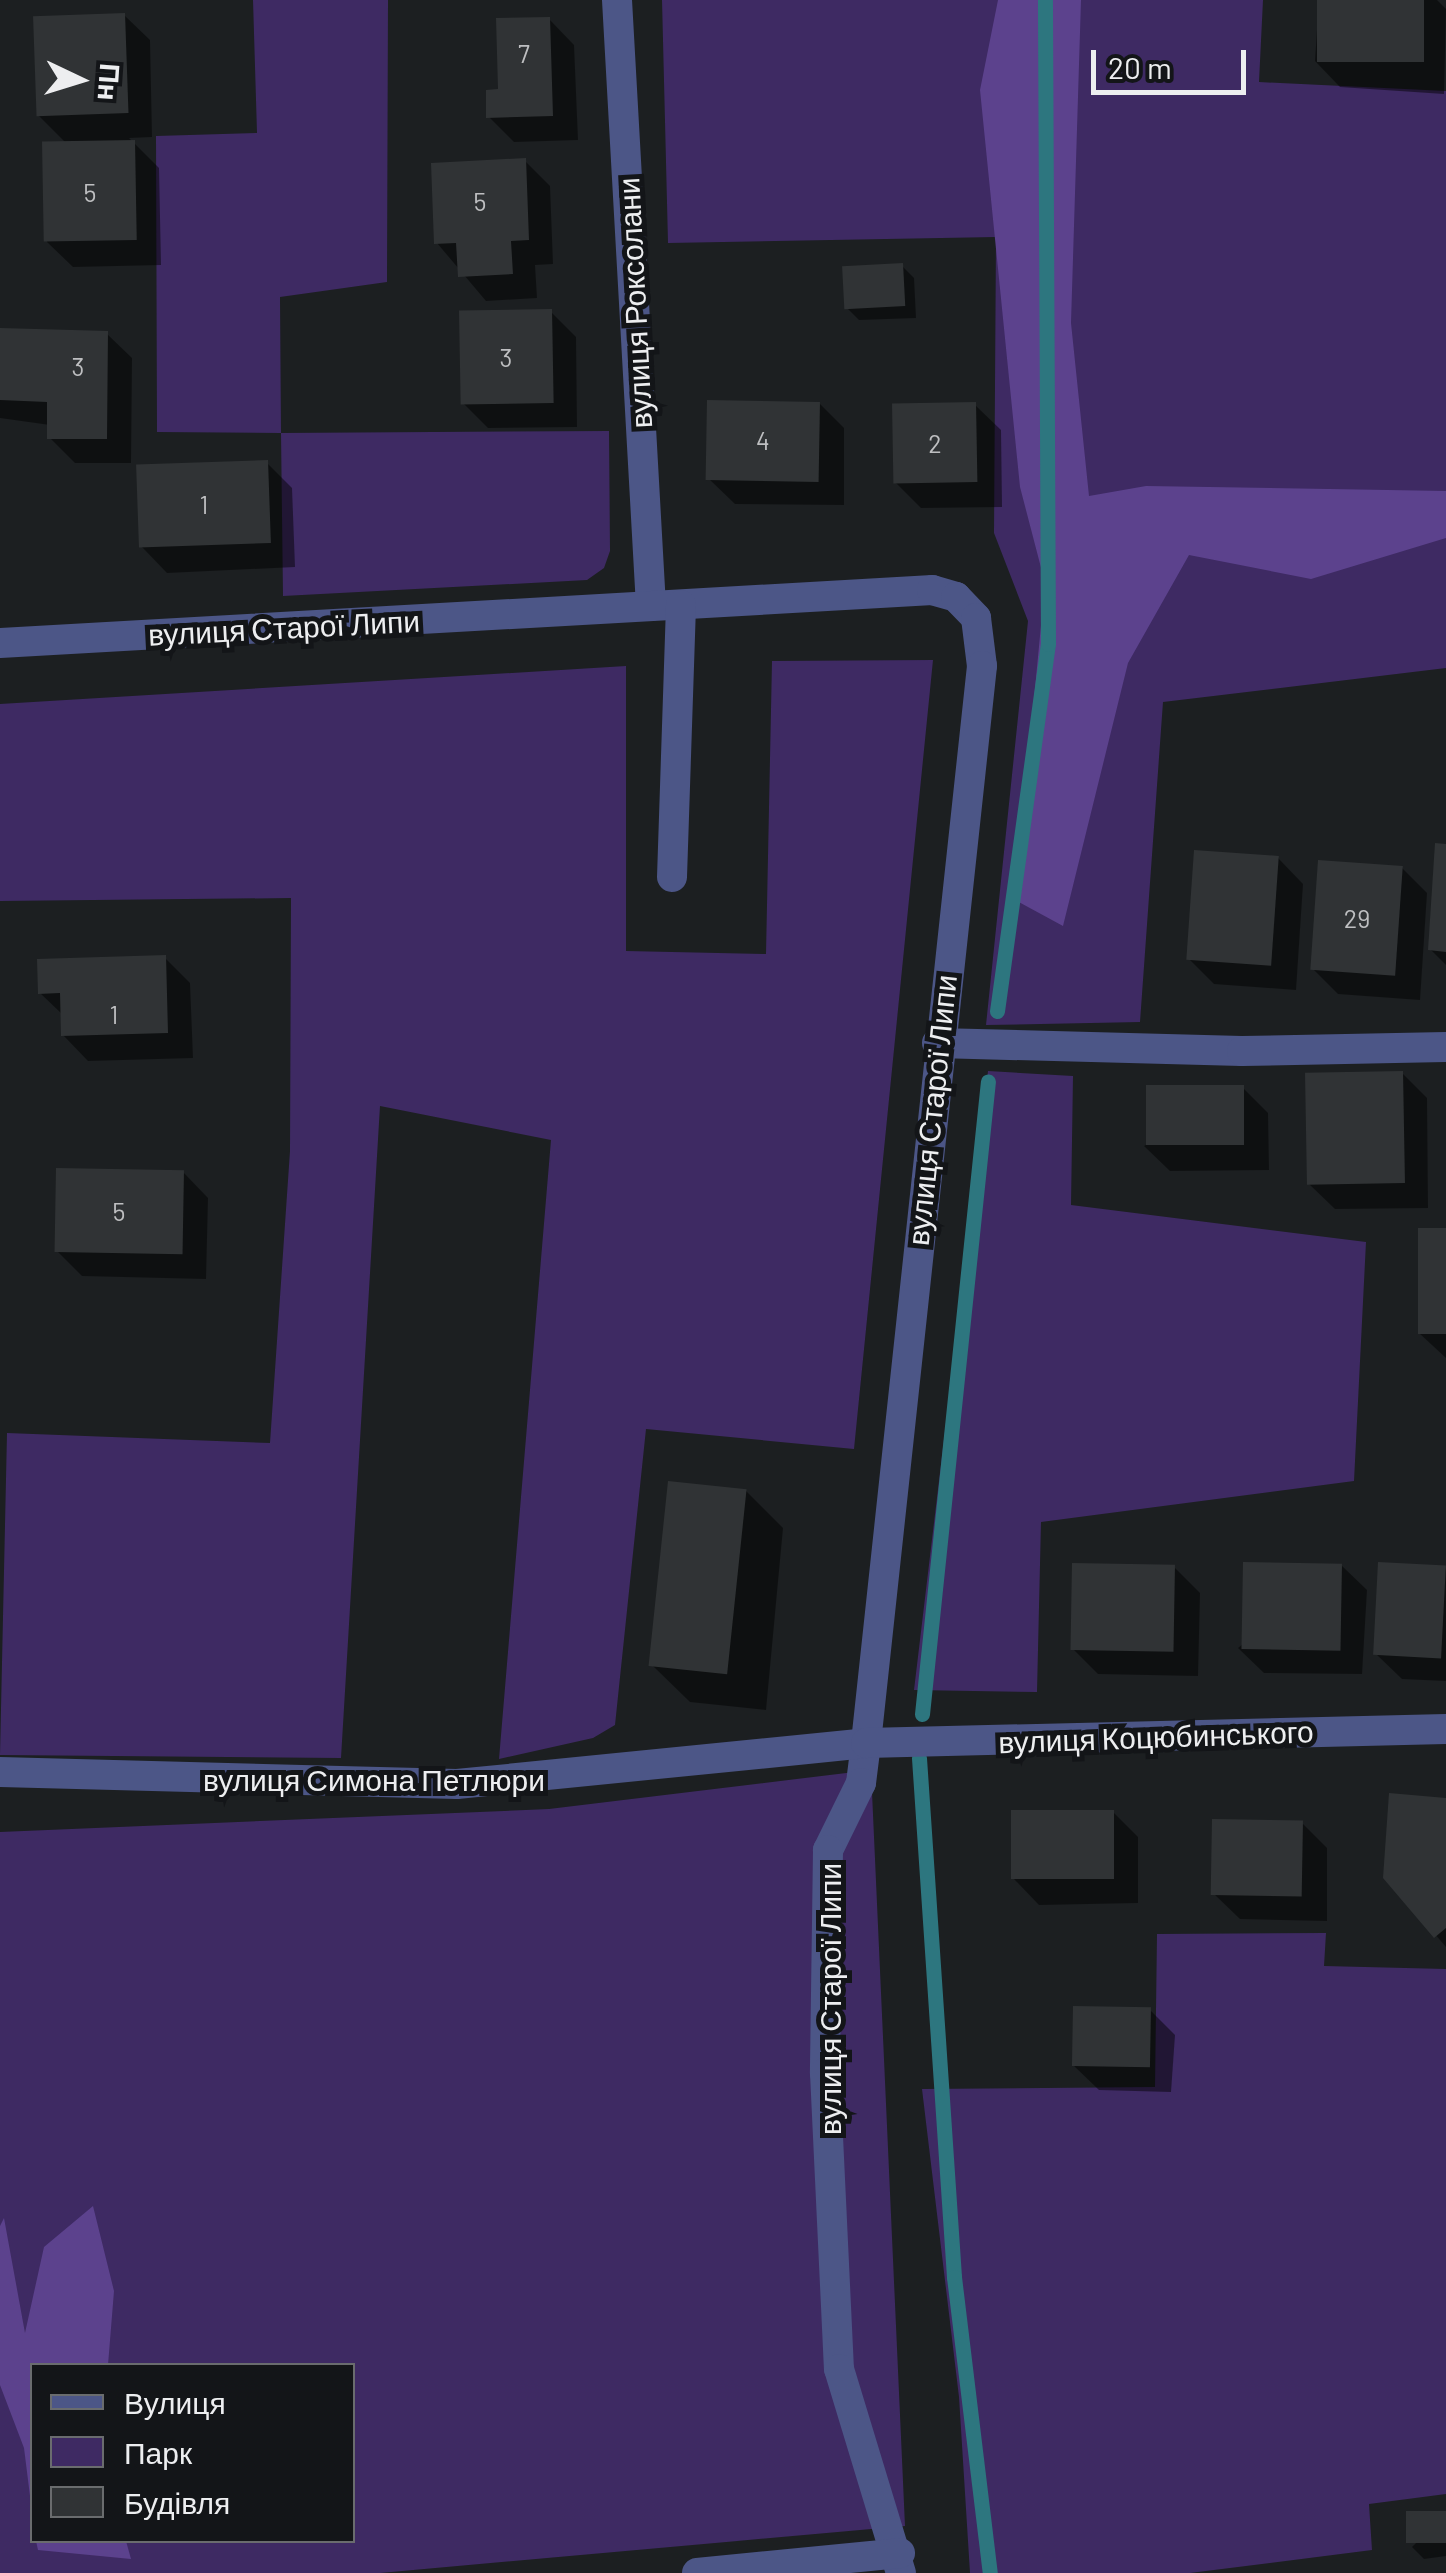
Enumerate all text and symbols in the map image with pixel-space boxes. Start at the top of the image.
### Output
north arrow [30,30,130,130]
scale bar [1096,30,1251,92]
house number: 7 [518,38,530,68]
text: 20 m [1108,49,1172,85]
text: Пн [92,62,128,102]
house number: 5 [84,177,96,207]
street label: вулиця Роксолани [609,177,659,429]
house number: 5 [474,186,486,216]
house number: 3 [500,342,512,372]
house number: 3 [72,351,84,381]
house number: 4 [756,425,770,455]
house number: 2 [928,428,942,458]
house number: 1 [200,489,208,519]
street label: вулиця Старої Липи [147,602,421,652]
house number: 29 [1344,903,1370,933]
street label: вулиця Старої Липи [899,973,963,1247]
house number: 1 [110,999,118,1029]
house number: 5 [113,1196,125,1226]
street label: вулиця Коцюбинського [998,1713,1314,1759]
street label: вулиця Симона Петлюри [203,1761,545,1797]
street label: вулиця Старої Липи [811,1863,847,2135]
legend [30,2363,355,2543]
text: Вулиця [124,2384,226,2420]
text: Парк [124,2434,192,2470]
text: Будівля [124,2484,230,2520]

